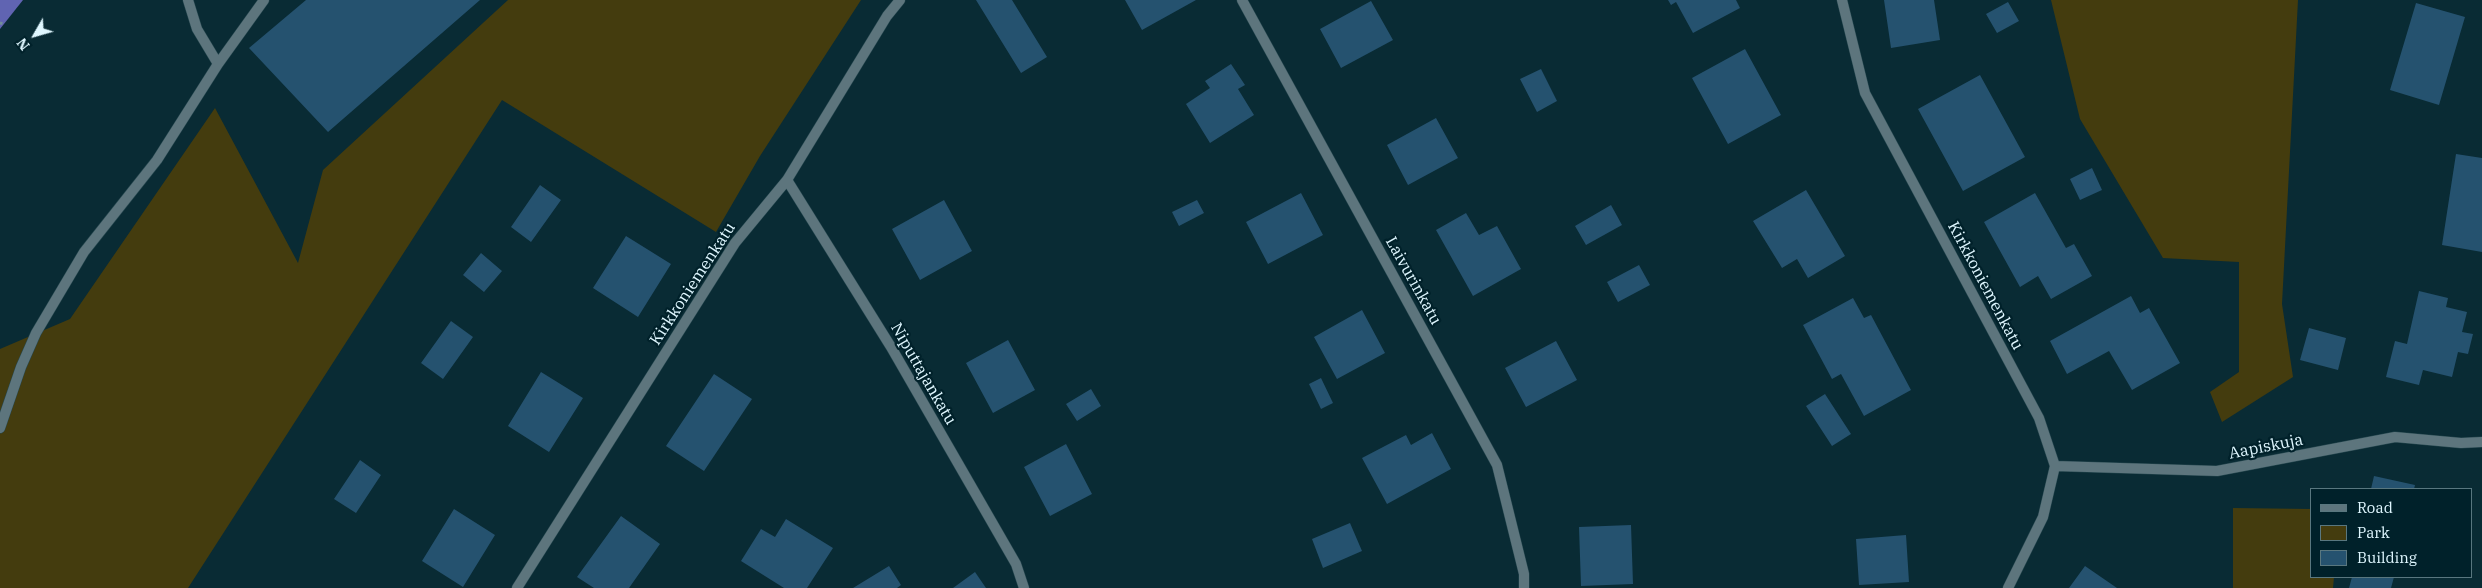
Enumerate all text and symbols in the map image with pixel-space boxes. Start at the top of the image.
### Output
north arrow [10,10,60,60]
text: N [13,34,34,54]
street label: Kirkkoniemenkatu [646,219,740,349]
street label: Kirkkoniemenkatu [1943,219,2027,353]
street label: Laivurinkatu [1381,234,1445,328]
street label: Niputtajankatu [886,320,960,428]
street label: Aapiskuja [2227,430,2305,464]
legend [2310,488,2472,578]
text: Road [2357,498,2393,517]
text: Park [2357,523,2390,542]
text: Building [2357,548,2417,567]

